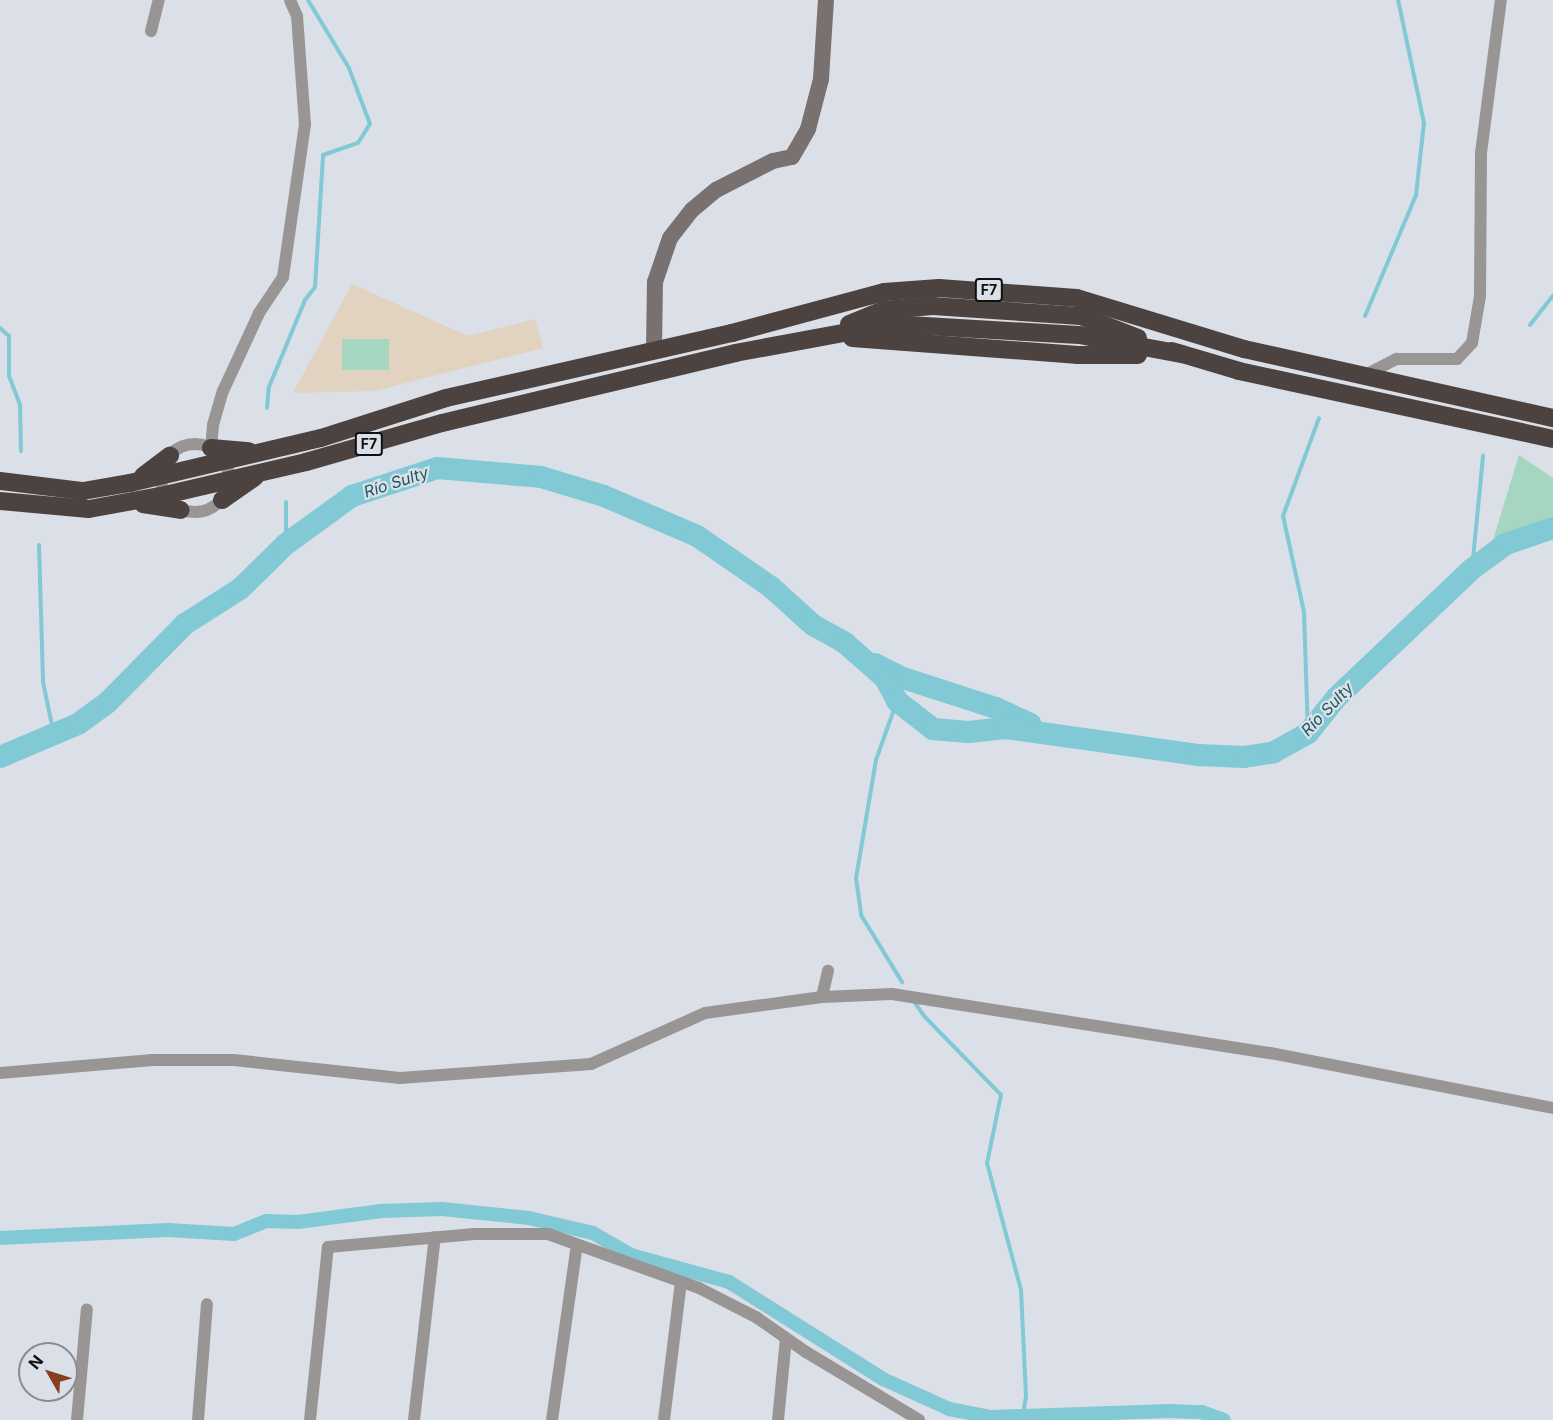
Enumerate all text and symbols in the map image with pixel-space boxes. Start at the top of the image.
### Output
road number: F7 [974,279,1004,301]
road number: F7 [354,433,384,455]
water label: Río Sulty [361,463,431,501]
water label: Río Sulty [1297,678,1357,740]
north arrow [18,1342,78,1402]
text: N [24,1351,47,1373]

